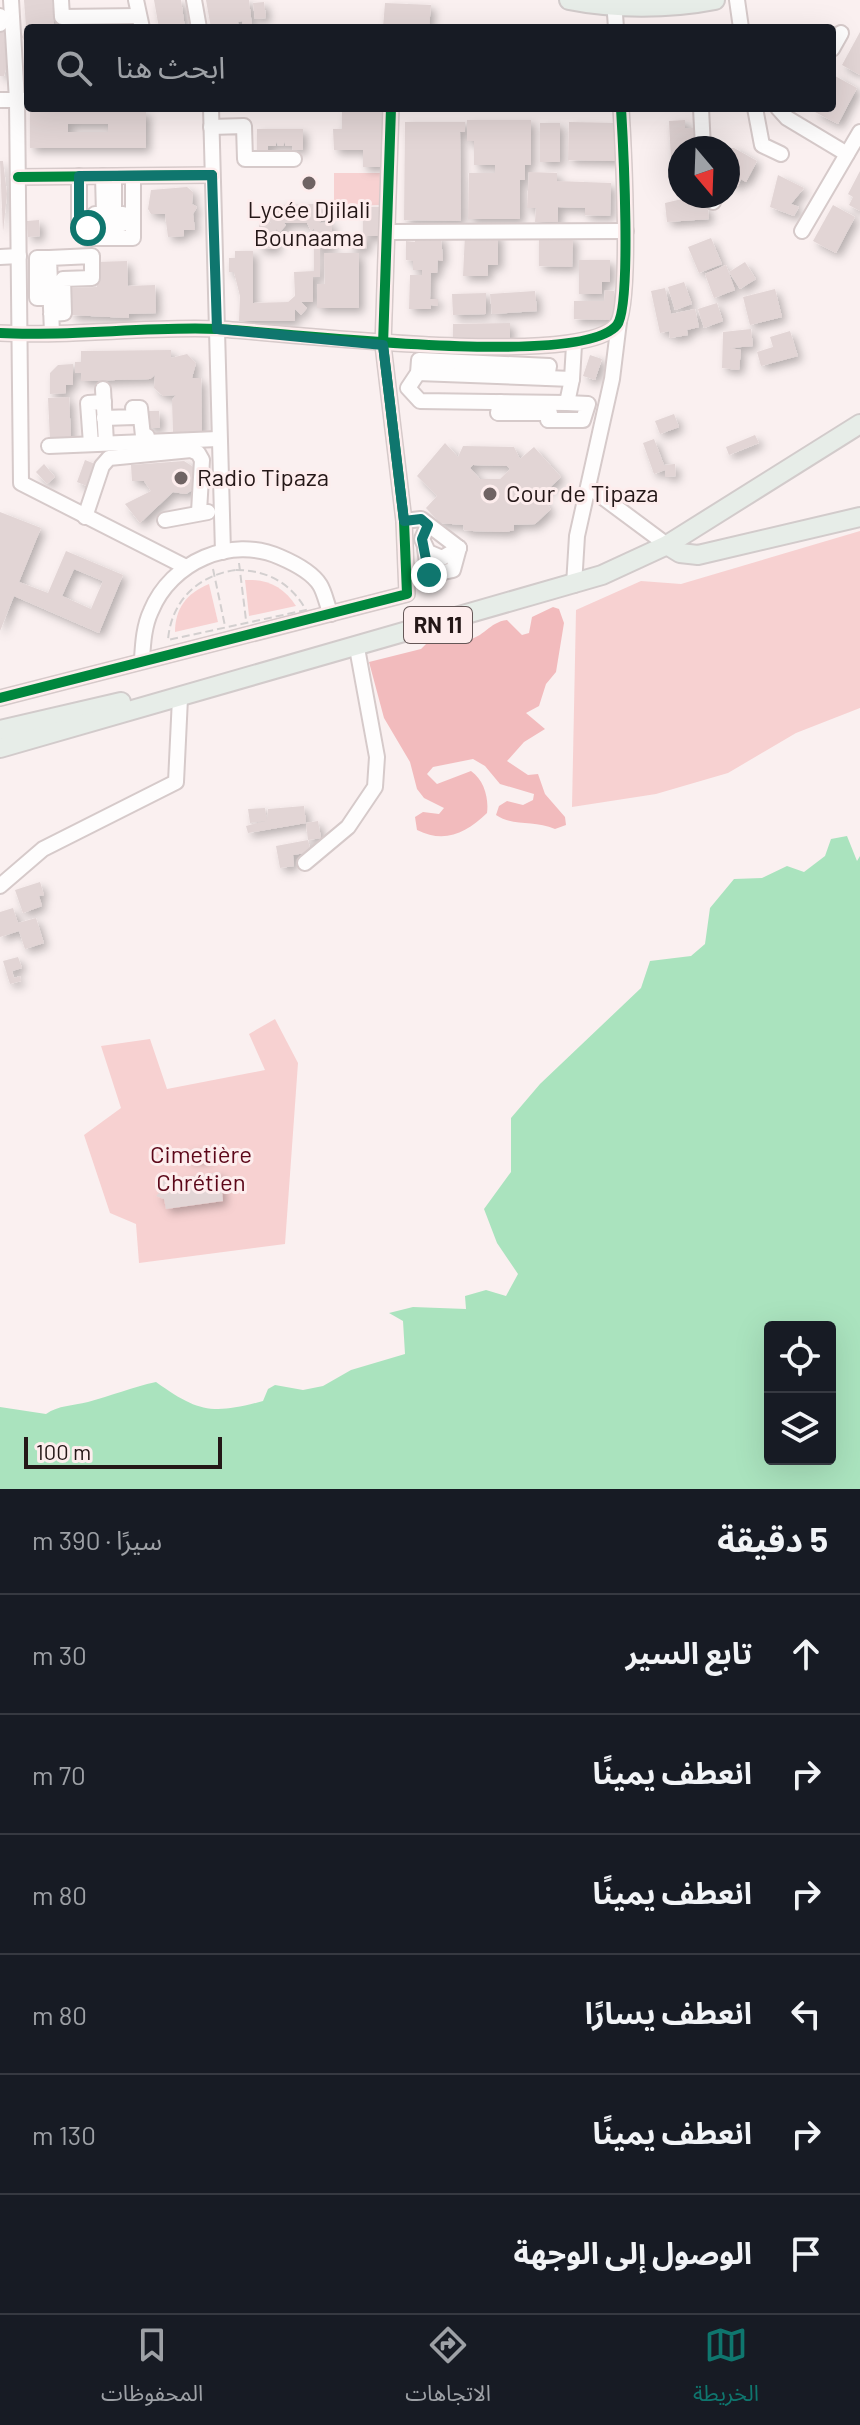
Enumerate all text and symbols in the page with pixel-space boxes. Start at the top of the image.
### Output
search box [24,24,836,112]
icon: search [52,46,96,90]
text: ابحث هنا [116,48,225,84]
north arrow [668,136,740,208]
marker: Lycée Djilali Bounaama [300,174,318,192]
place label: Lycée Djilali Bounaama [247,194,371,251]
route start [70,210,106,246]
place label: Radio Tipaza [197,462,329,491]
marker: Radio Tipaza [172,469,190,487]
place label: Cour de Tipaza [506,478,659,507]
marker: Cour de Tipaza [481,485,499,503]
route end [411,557,447,593]
road number: RN 11 [404,607,472,643]
park label: Cimetière Chrétien [150,1139,252,1196]
map controls [764,1321,836,1465]
button: locate [764,1321,836,1393]
button: layers [764,1393,836,1465]
scale bar [24,1433,222,1469]
text: 100 m [36,1438,91,1464]
text: 5 دقيقة [717,1518,828,1559]
text: سيرًا · 390 m [32,1524,162,1555]
icon: ahead [784,1632,828,1676]
text: تابع السير [626,1634,752,1670]
text: 30 m [32,1639,87,1670]
icon: right [784,1752,828,1796]
text: انعطف يمينًا [593,1754,752,1790]
text: 70 m [32,1759,86,1790]
icon: right [784,1872,828,1916]
text: انعطف يمينًا [593,1874,752,1910]
text: 80 m [32,1879,87,1910]
icon: left [784,1992,828,2036]
text: انعطف يسارًا [585,1994,752,2030]
text: 80 m [32,1999,87,2030]
icon: right [784,2112,828,2156]
text: انعطف يمينًا [593,2114,752,2150]
text: 130 m [32,2119,96,2150]
icon: arrive [784,2232,828,2276]
text: الوصول إلى الوجهة [513,2234,752,2270]
tab: المحفوظات [101,2323,203,2417]
tab: الاتجاهات [405,2323,491,2417]
tab: الخريطة [693,2323,759,2417]

